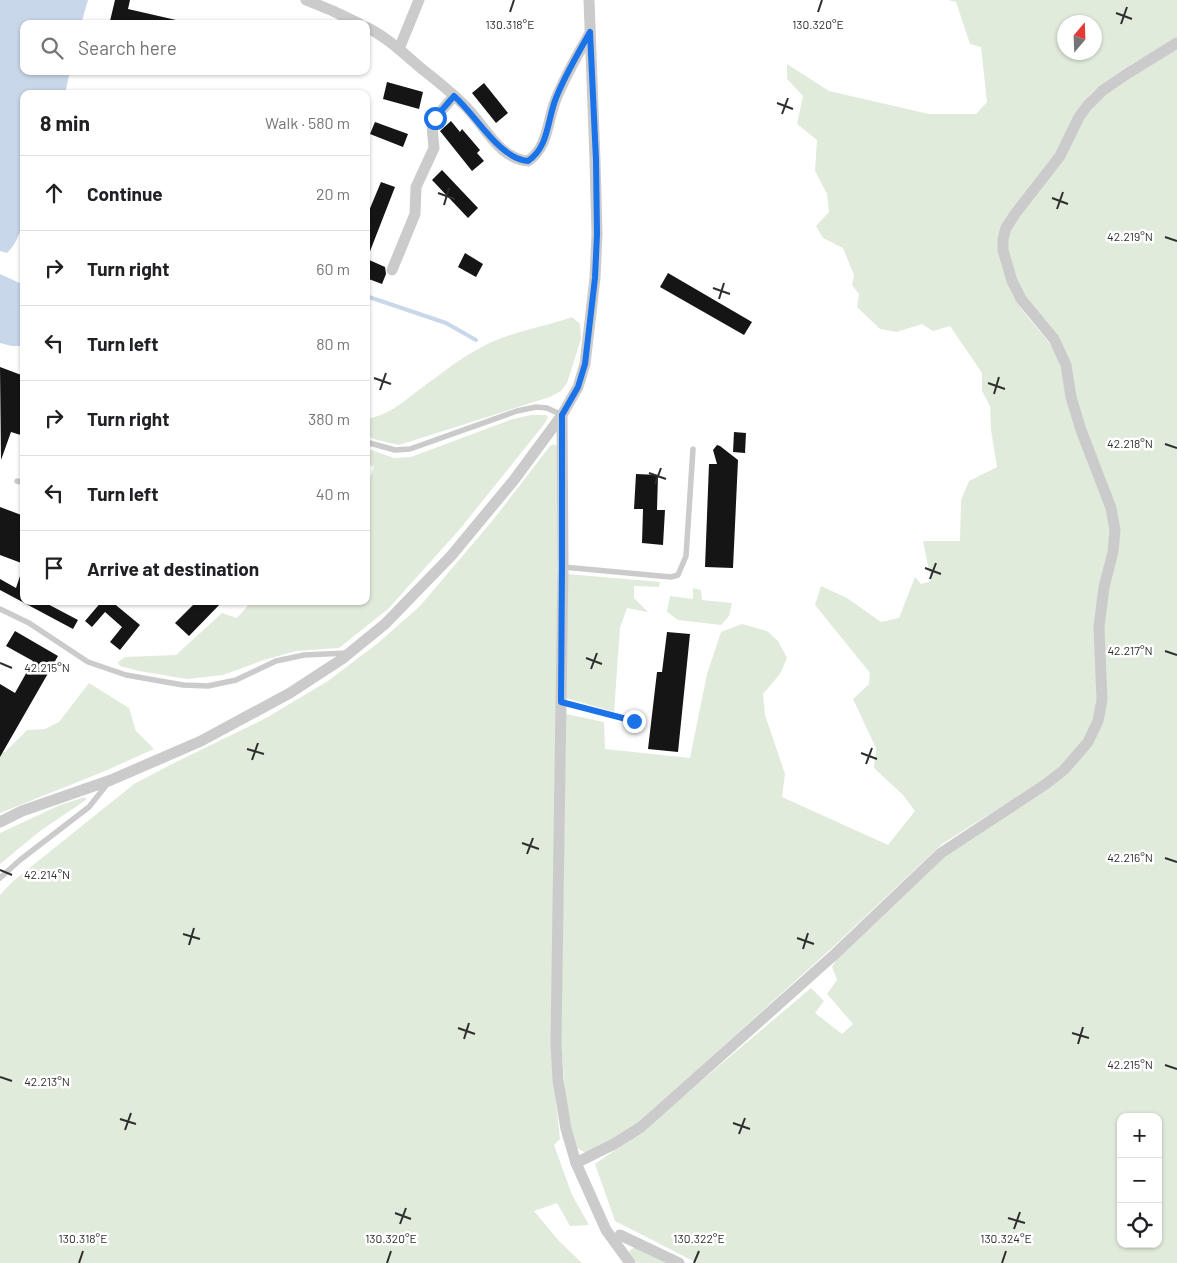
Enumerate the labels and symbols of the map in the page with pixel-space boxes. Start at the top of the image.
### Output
north arrow [1057,15,1102,60]
text: 130.318°E [486,17,534,31]
text: 130.320°E [792,17,844,31]
route start [424,107,447,130]
text: 42.219°N [1107,229,1153,243]
text: 42.218°N [1107,436,1153,450]
text: 42.217°N [1107,643,1153,657]
text: 42.215°N [24,660,70,674]
route end [623,710,646,733]
text: 42.216°N [1107,850,1153,864]
text: 42.214°N [24,867,70,881]
text: 42.215°N [1107,1057,1153,1071]
text: 42.213°N [24,1074,70,1088]
text: 130.318°E [59,1231,107,1245]
text: 130.320°E [365,1231,417,1245]
text: 130.322°E [673,1231,725,1245]
text: 130.324°E [980,1231,1032,1245]

